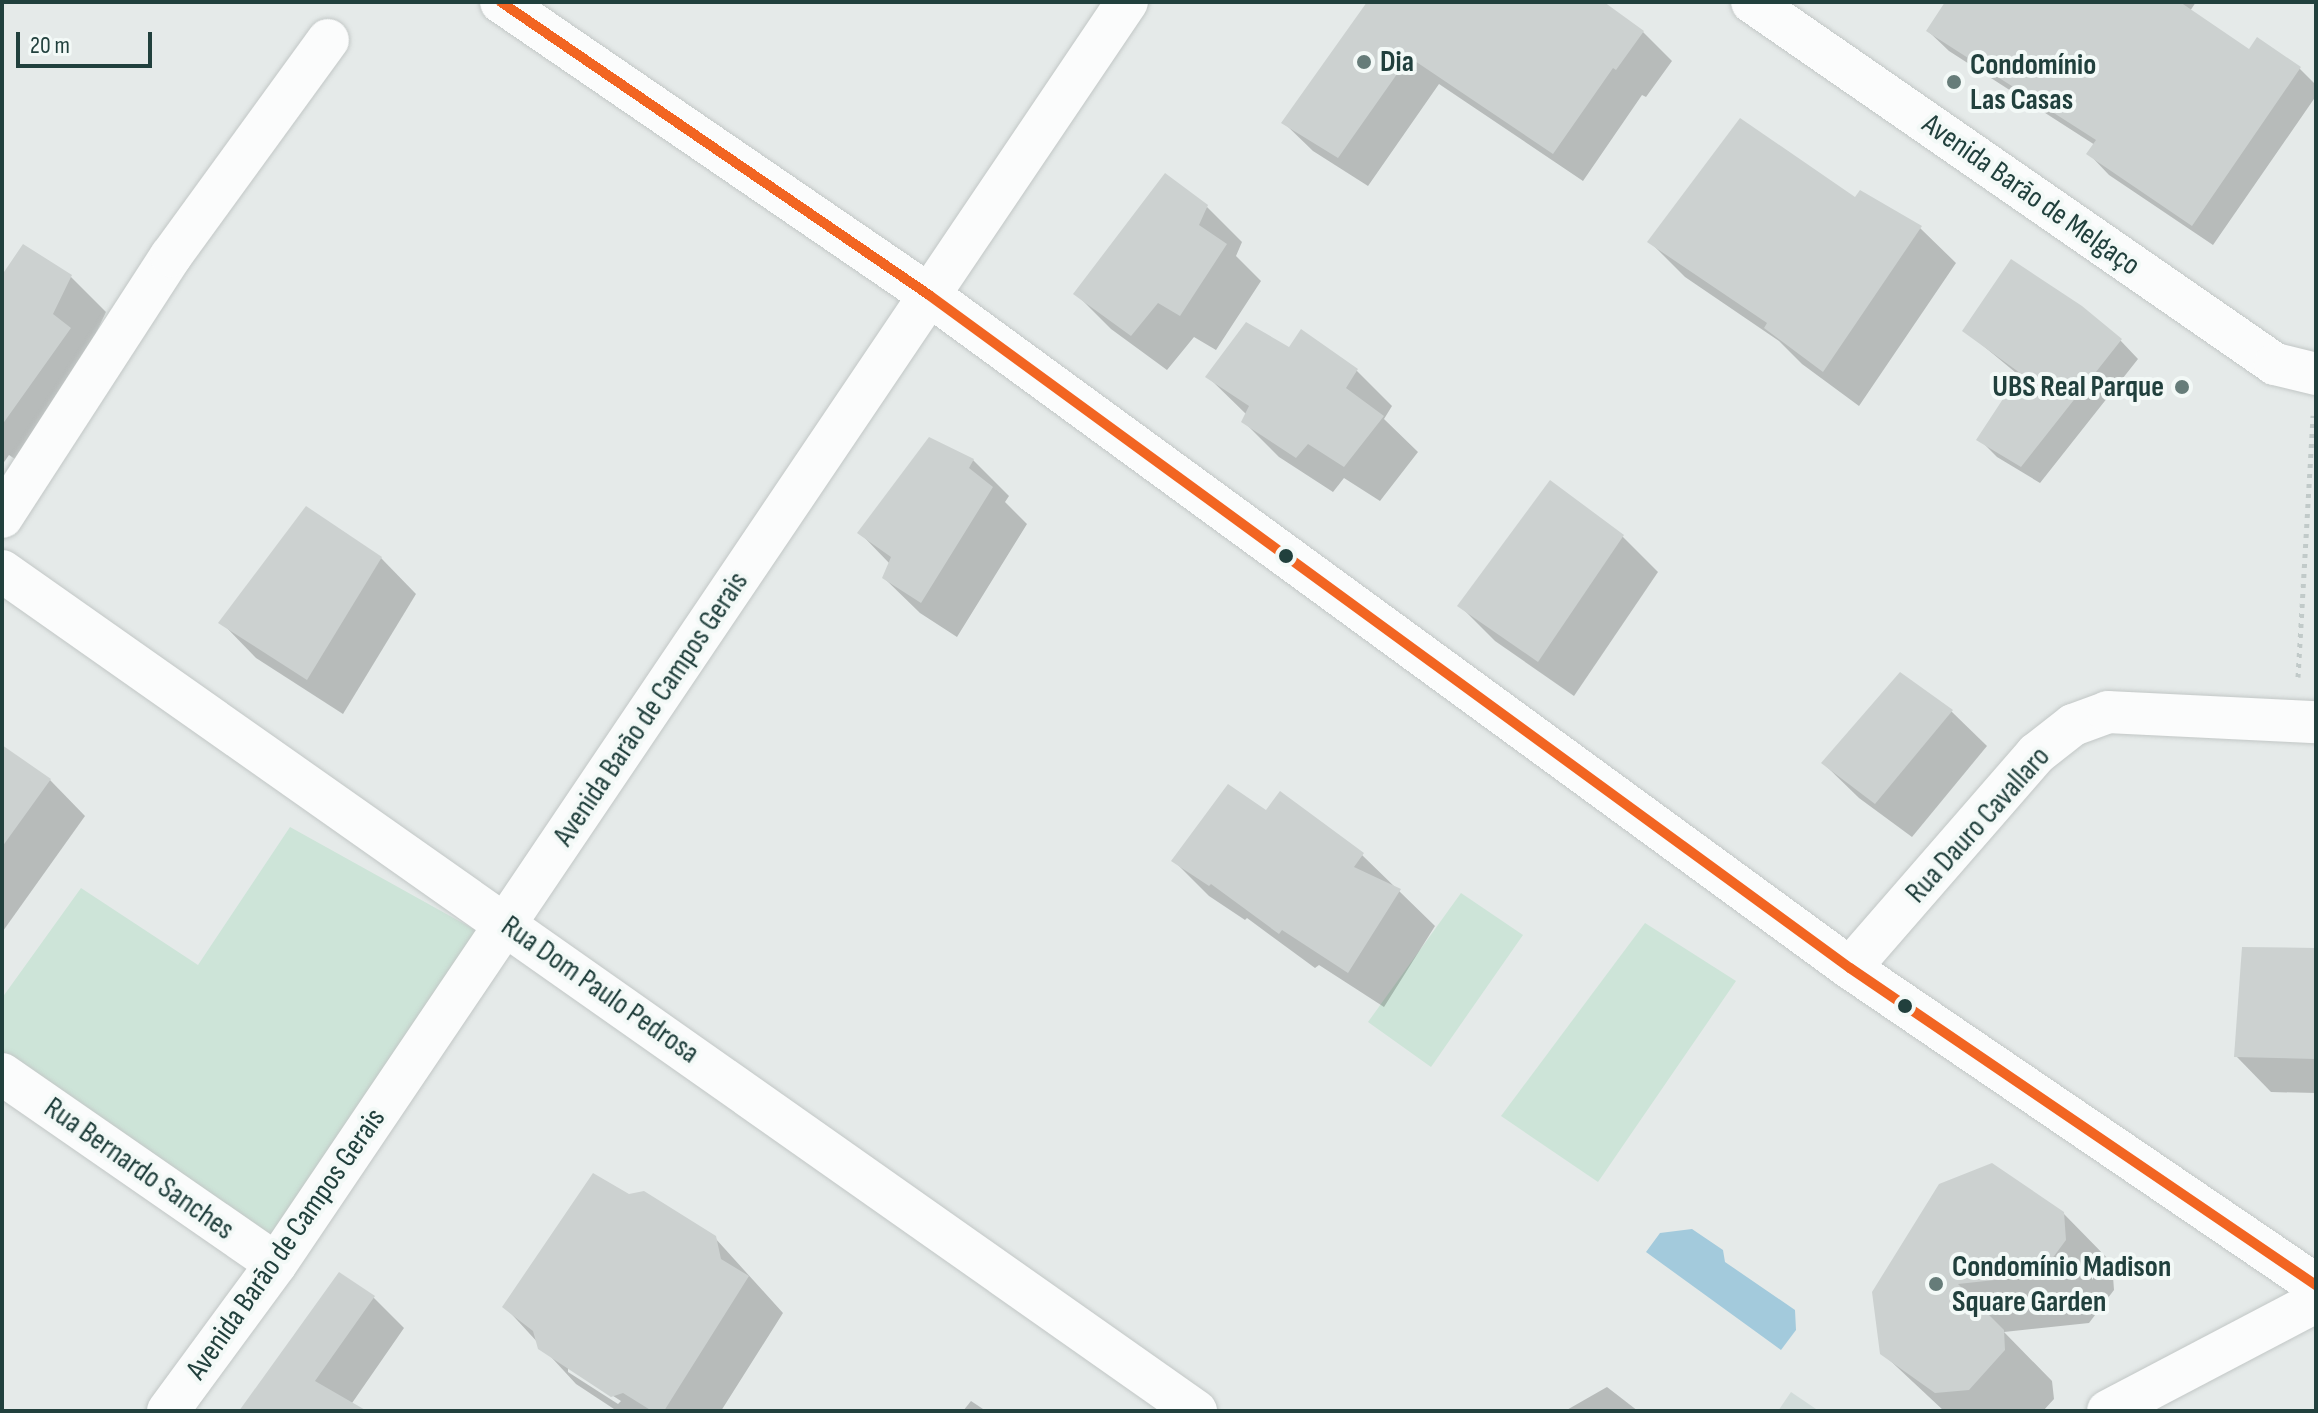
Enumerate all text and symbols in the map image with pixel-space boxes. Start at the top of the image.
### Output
scale bar [20,16,156,66]
text: 20 m [30,31,70,60]
place label: Dia [1380,44,1414,80]
place label: Condomínio Las Casas [1970,47,2096,118]
marker: Dia [1355,53,1373,71]
marker: Condomínio Las Casas [1945,73,1963,91]
street label: Avenida Barão de Melgaço [1915,106,2147,284]
place label: UBS Real Parque [1992,369,2164,405]
marker: UBS Real Parque [2171,376,2193,398]
unlabelled marker [1278,548,1294,564]
street label: Avenida Barão de Campos Gerais [546,565,756,853]
street label: Rua Dauro Cavallaro [1898,739,2058,911]
street label: Rua Dom Paulo Pedrosa [494,908,706,1072]
unlabelled marker [1897,998,1913,1014]
street label: Rua Bernardo Sanches [37,1090,241,1248]
street label: Avenida Barão de Campos Gerais [179,1101,393,1387]
place label: Condomínio Madison Square Garden [1952,1249,2171,1320]
marker: Condomínio Madison Square Garden [1927,1275,1945,1293]

